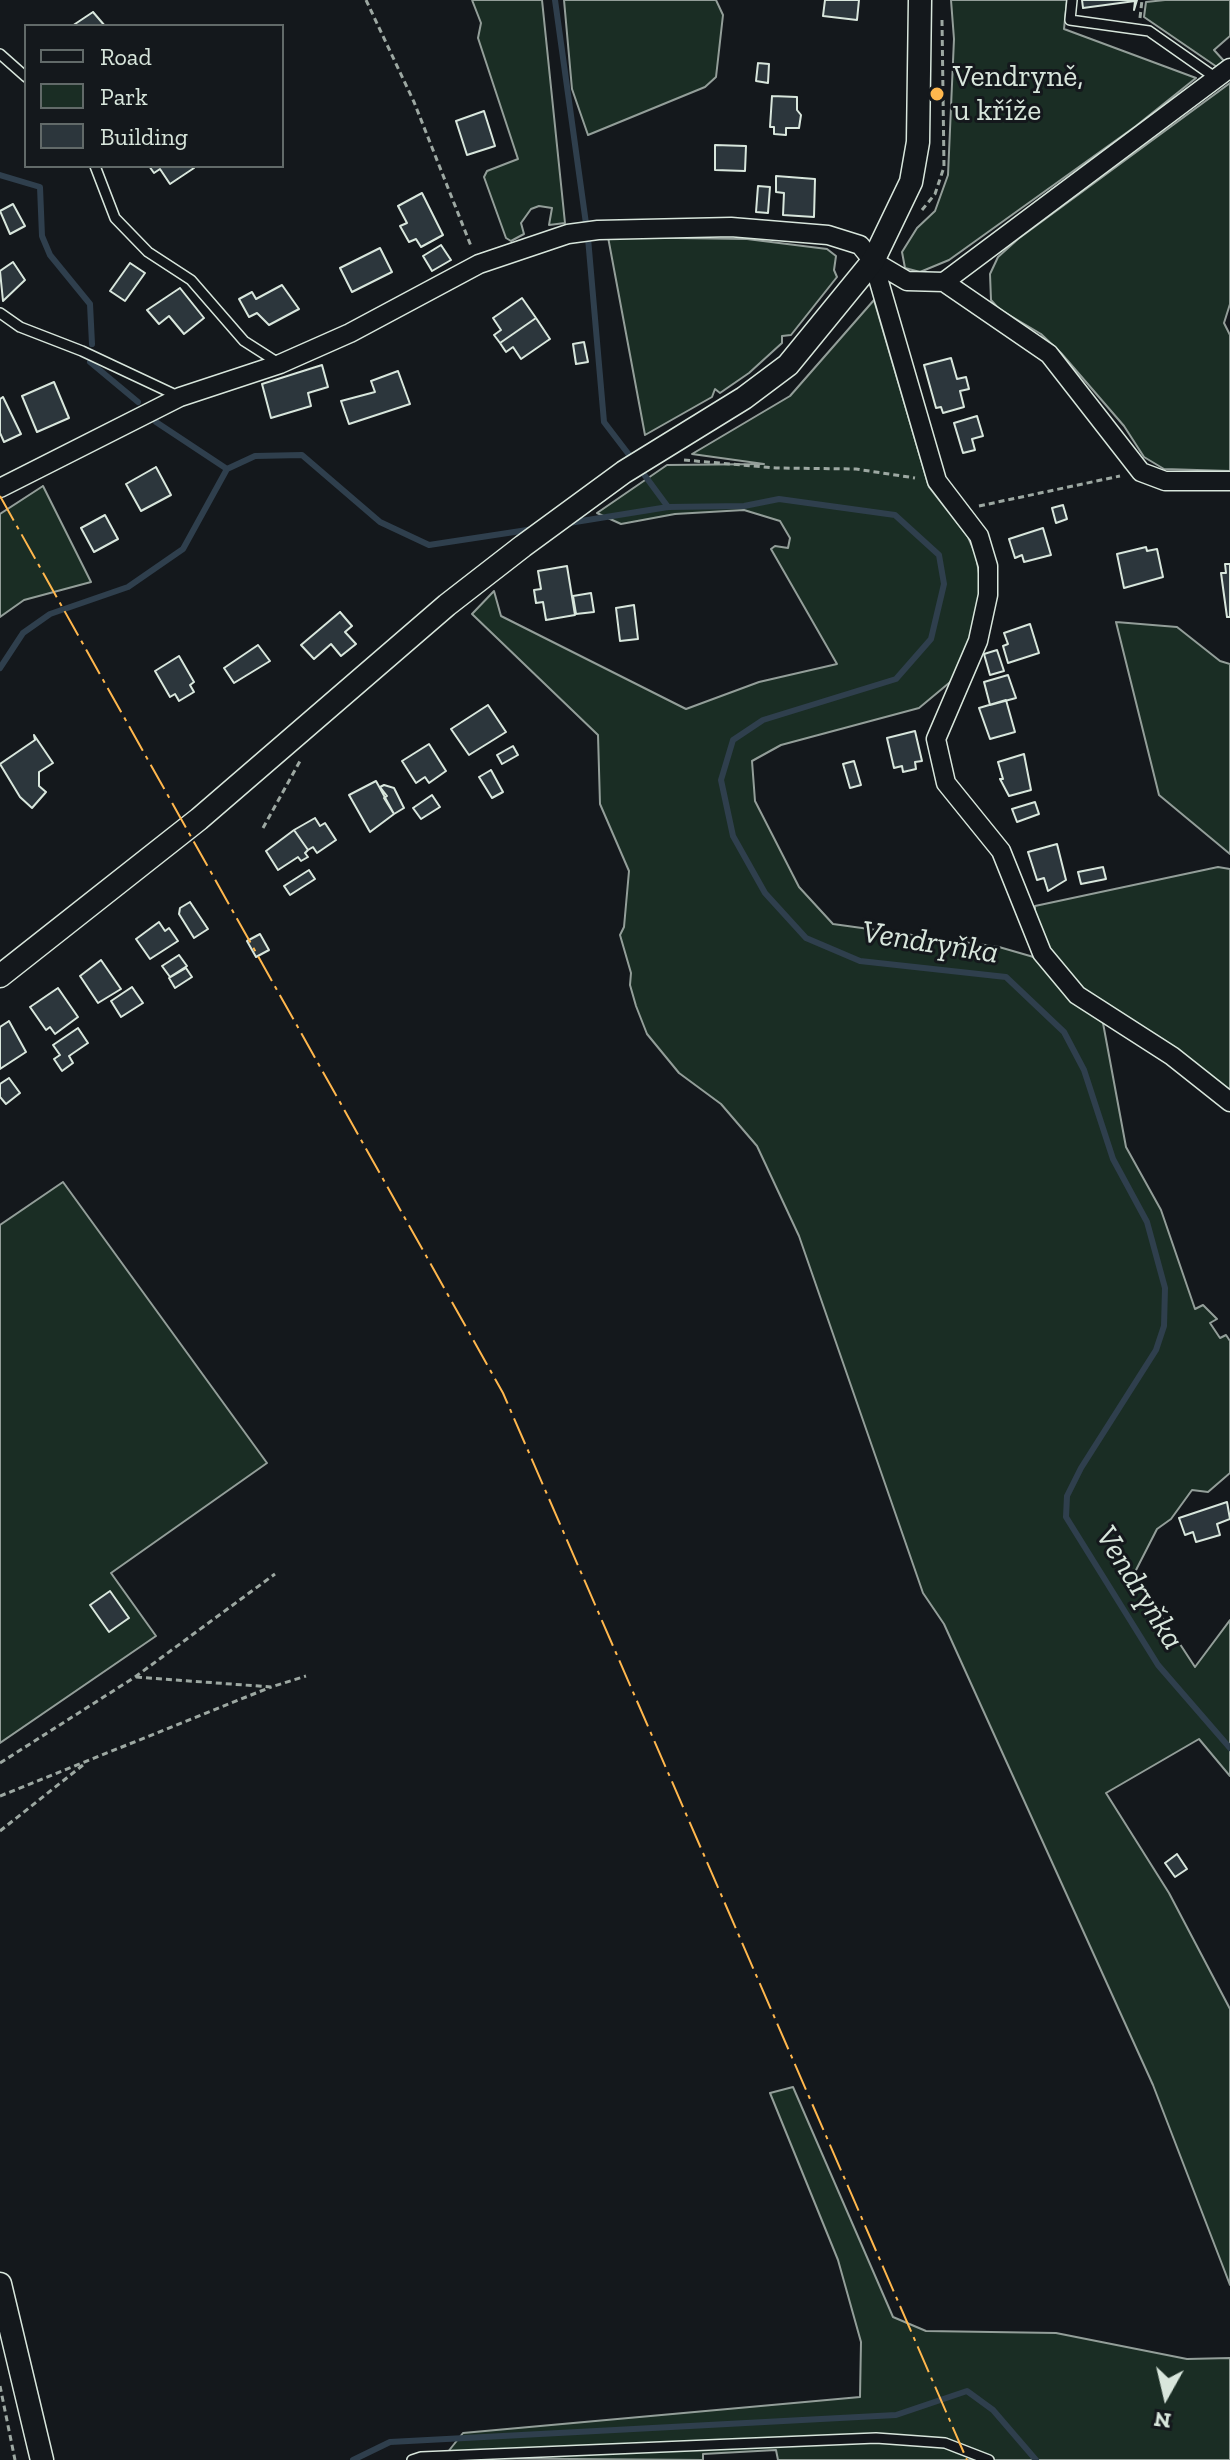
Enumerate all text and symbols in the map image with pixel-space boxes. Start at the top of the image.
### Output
legend [24,24,284,168]
text: Road [100,42,152,71]
place label: Vendryně, u kříže [953,59,1083,130]
text: Park [100,82,148,111]
marker: Vendryně, u kříže [928,85,946,103]
text: Building [100,122,188,151]
water label: Vendryňka [859,913,1001,973]
water label: Vendryňka [1086,1519,1192,1657]
north arrow [1126,2356,1206,2436]
text: N [1152,2406,1173,2435]

